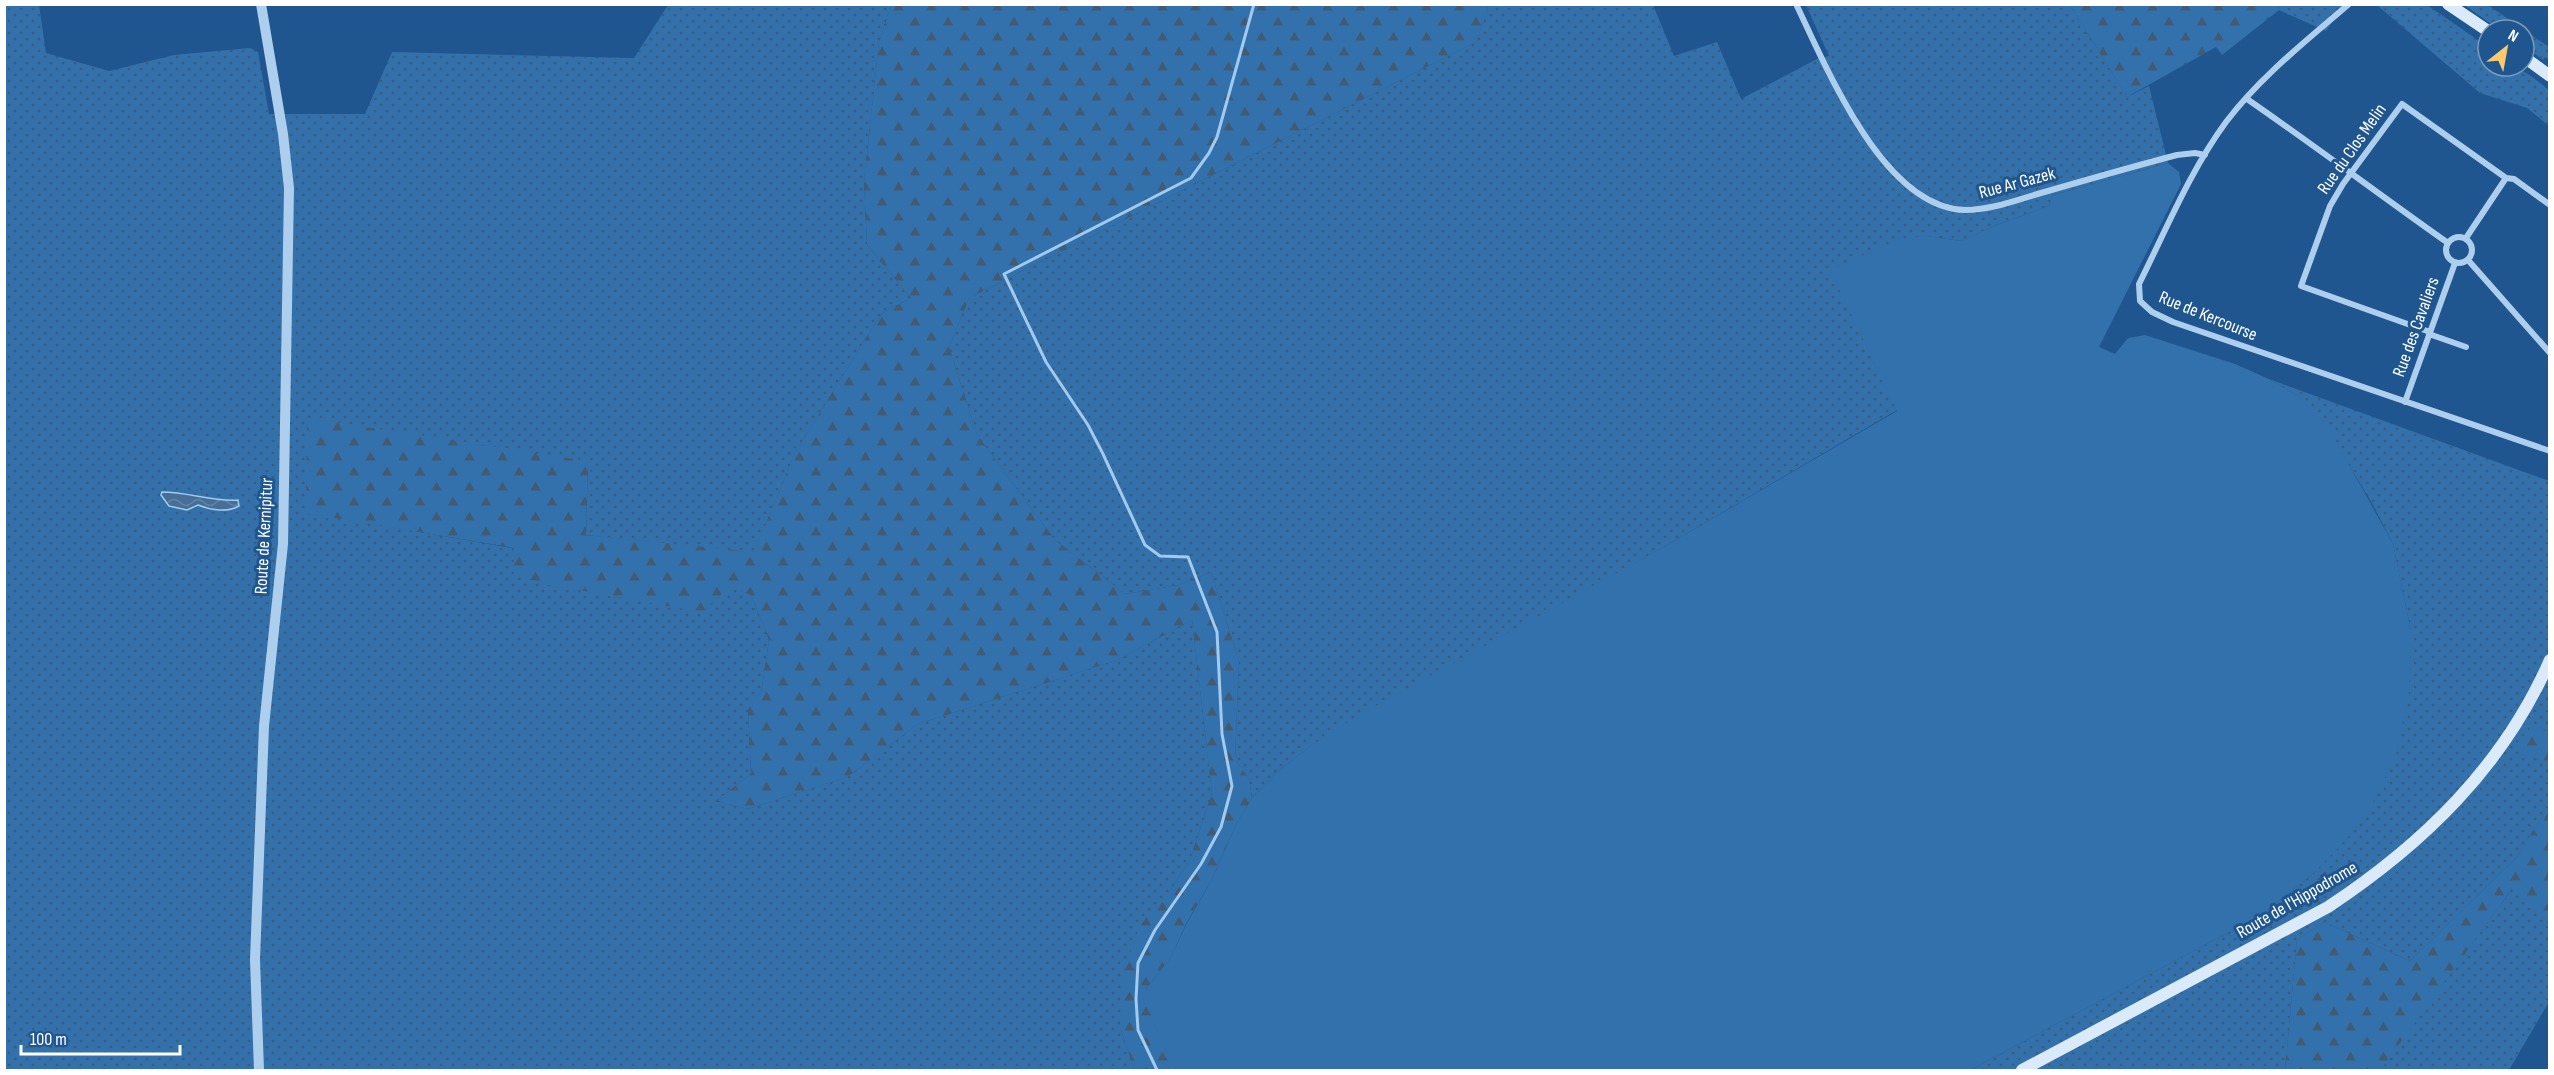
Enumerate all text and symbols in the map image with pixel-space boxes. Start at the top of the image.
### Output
north arrow [2476,18,2536,78]
text: N [2504,26,2522,47]
street label: Rue du Clos Melin [2313,100,2391,198]
street label: Rue Ar Gazek [1977,163,2058,203]
street label: Rue des Cavaliers [2388,274,2444,380]
street label: Rue de Kercourse [2156,287,2260,345]
street label: Route de Kernipitur [250,477,278,595]
street label: Route de l'Hippodrome [2233,857,2361,943]
scale bar [21,1018,180,1056]
text: 100 m [30,1029,67,1050]

